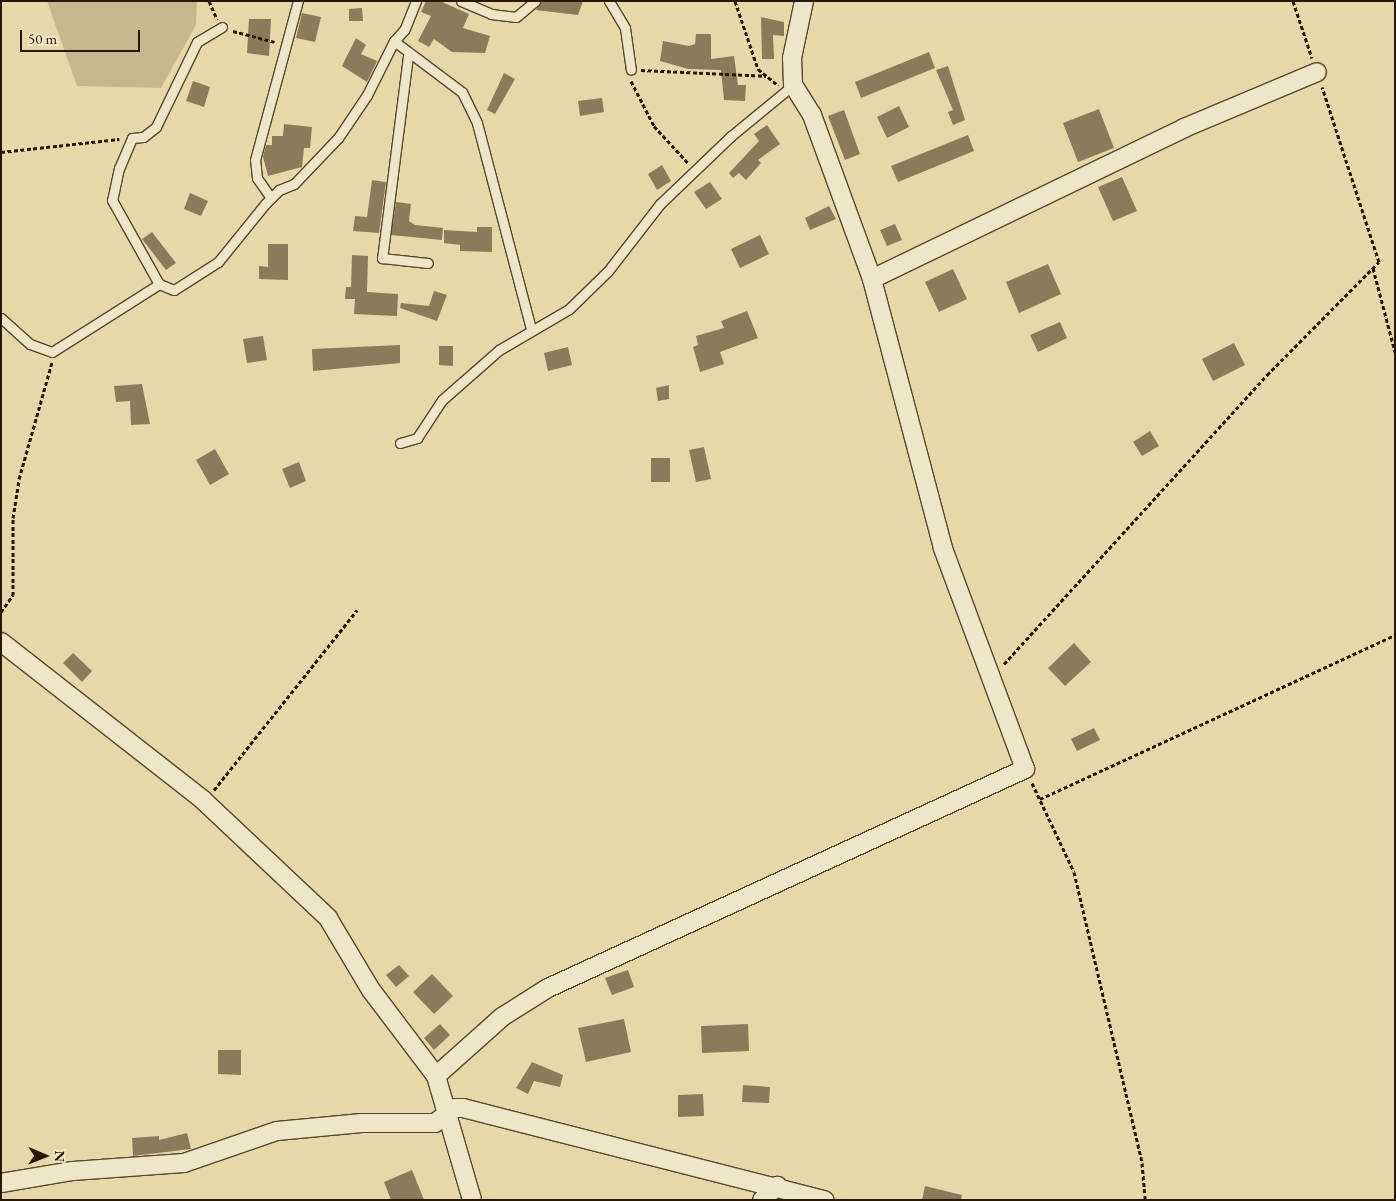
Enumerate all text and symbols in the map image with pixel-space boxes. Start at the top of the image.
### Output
scale bar [22,20,142,52]
text: 50 m [28,29,57,48]
north arrow [20,1131,70,1181]
text: N [51,1150,69,1162]

